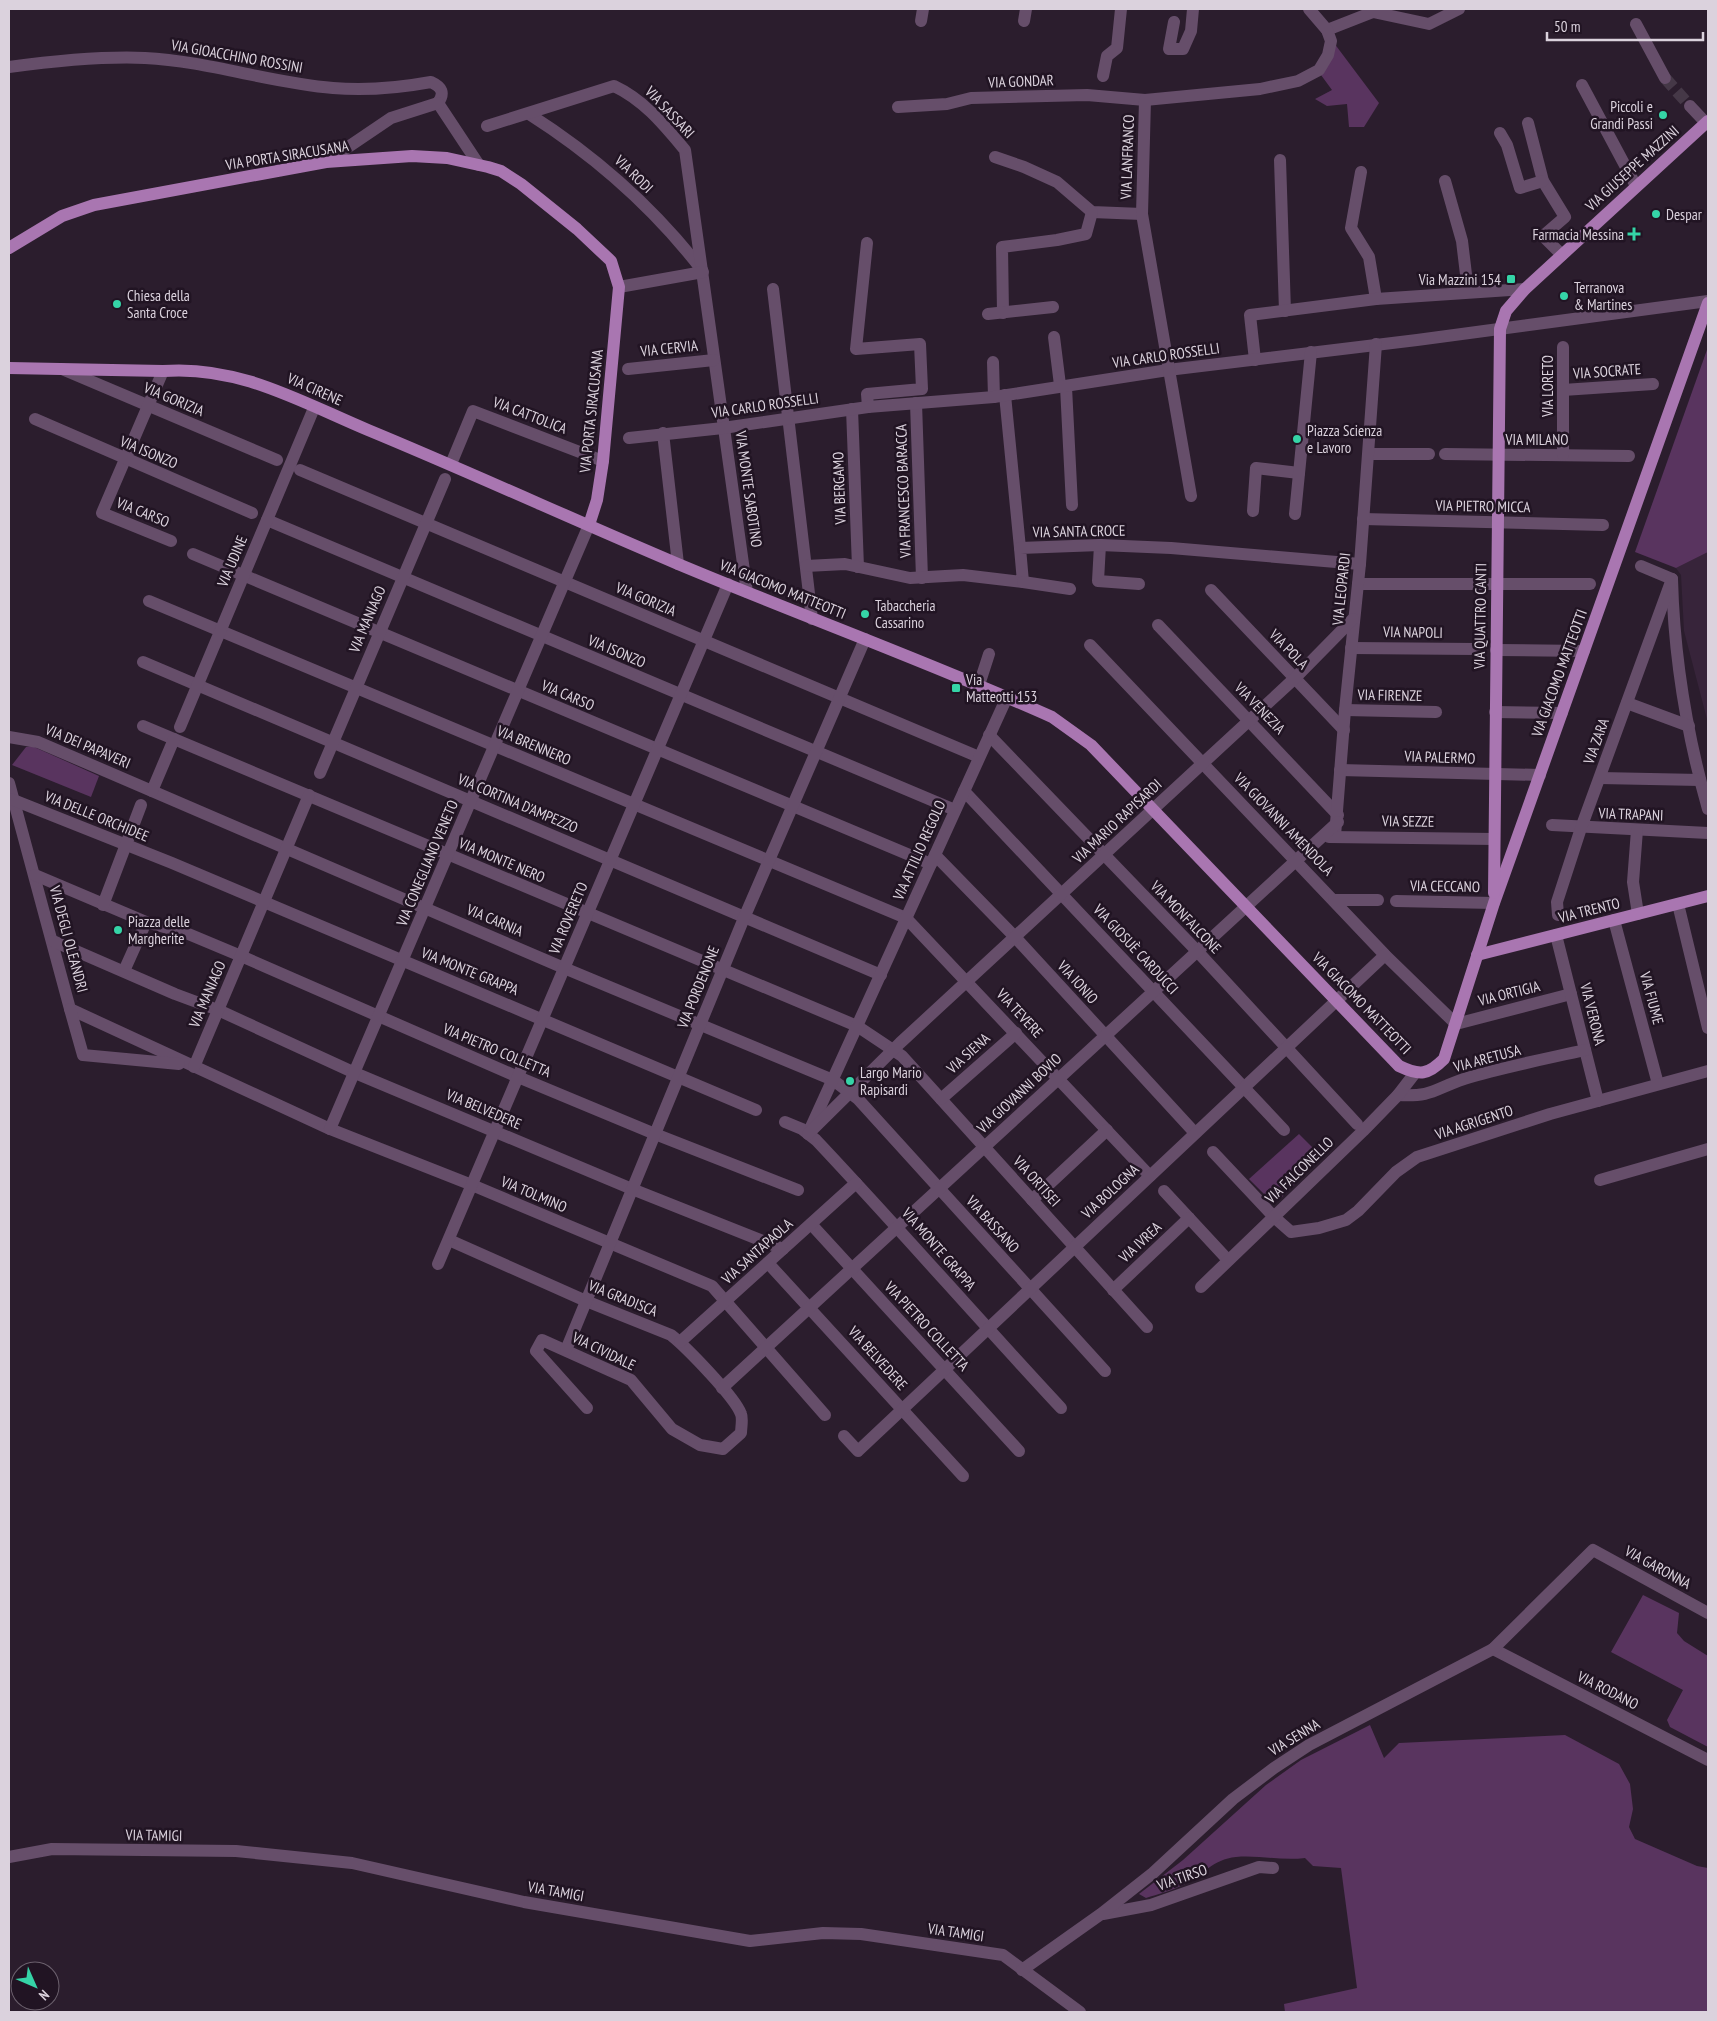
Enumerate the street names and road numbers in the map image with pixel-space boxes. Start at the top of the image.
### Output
street label: VIA GIOACCHINO ROSSINI [169,35,304,77]
street label: VIA GONDAR [987,70,1054,92]
street label: VIA SASSARI [640,81,699,142]
street label: VIA LANFRANCO [1116,114,1138,201]
street label: VIA GIUSEPPE MAZZINI [1581,121,1683,216]
street label: VIA PORTA SIRACUSANA [223,136,351,174]
street label: VIA RODI [610,150,657,197]
street label: VIA CERVIA [638,335,700,361]
street label: VIA CARLO ROSSELLI [1110,338,1221,372]
street label: VIA PORTA SIRACUSANA [575,347,607,475]
street label: VIA LORETO [1538,355,1557,418]
street label: VIA SOCRATE [1571,359,1642,383]
street label: VIA CIRENE [283,368,346,410]
street label: VIA GORIZIA [140,377,208,421]
street label: VIA CARLO ROSSELLI [709,388,820,422]
street label: VIA CATTOLICA [489,392,571,438]
street label: VIA FRANCESCO BARACCA [891,423,915,559]
street label: VIA MONTE SABOTINO [731,429,767,548]
street label: VIA MILANO [1505,430,1569,449]
street label: VIA ISONZO [116,431,181,473]
street label: VIA BERGAMO [828,451,850,526]
street label: VIA CARSO [113,492,172,531]
street label: VIA PIETRO MICCA [1434,496,1532,516]
street label: VIA SANTA CROCE [1032,521,1125,541]
street label: VIA UDINE [212,532,251,590]
street label: VIA LEOPARDI [1328,552,1354,627]
street label: VIA GIACOMO MATTEOTTI [716,555,849,623]
street label: VIA QUATTRO CANTI [1470,563,1490,670]
street label: VIA GORIZIA [612,577,680,621]
street label: VIA MANIAGO [344,583,390,656]
street label: VIA GIACOMO MATTEOTTI [1527,607,1591,740]
street label: VIA NAPOLI [1382,622,1443,642]
street label: VIA POLA [1265,624,1313,674]
street label: VIA ISONZO [584,630,649,672]
street label: VIA CARSO [538,675,597,715]
street label: VIA VENEZIA [1230,677,1290,739]
street label: VIA FIRENZE [1357,685,1422,705]
street label: VIA ZARA [1579,715,1613,767]
street label: VIA DEI PAPAVERI [42,719,134,772]
street label: VIA BRENNERO [493,721,574,769]
street label: VIA PALERMO [1403,746,1476,768]
street label: VIA GIOVANNI AMENDOLA [1229,768,1339,880]
street label: VIA CORTINA D'AMPEZZO [454,769,581,837]
street label: VIA MARIO RAPISARDI [1068,775,1166,868]
street label: VIA DELLE ORCHIDEE [41,786,152,846]
street label: VIA CONEGLIANO VENETO [391,797,462,930]
street label: VIA ATTILIO REGOLO [888,797,949,904]
street label: VIA TRAPANI [1597,803,1664,825]
street label: VIA SEZZE [1381,811,1434,831]
street label: VIA MONTE NERO [455,833,548,887]
street label: VIA MONFALCONE [1146,876,1225,957]
street label: VIA CECCANO [1409,876,1480,896]
street label: VIA ROVERETO [544,879,592,958]
street label: VIA DEGLI OLEANDRI [45,883,92,994]
street label: VIA TRENTO [1555,893,1622,927]
street label: VIA CARNIA [463,899,527,941]
street label: VIA GIOSUÈ CARDUCCI [1089,899,1183,998]
street label: VIA MONTE GRAPPA [418,942,522,1000]
street label: VIA PORDENONE [672,943,723,1032]
street label: VIA GIACOMO MATTEOTTI [1308,947,1416,1058]
street label: VIA IONIO [1053,956,1102,1008]
street label: VIA MANIAGO [184,958,230,1031]
street label: VIA FIUME [1636,969,1668,1026]
street label: VIA ORTIGIA [1475,976,1543,1010]
street label: VIA VERONA [1576,980,1610,1048]
street label: VIA TEVERE [992,984,1047,1041]
street label: VIA PIETRO COLLETTA [439,1018,555,1082]
street label: VIA SIENA [942,1028,994,1078]
street label: VIA ARETUSA [1450,1040,1523,1076]
street label: VIA GIOVANNI BOVIO [972,1049,1065,1138]
street label: VIA BELVEDERE [443,1084,525,1133]
street label: VIA AGRIGENTO [1432,1100,1515,1144]
street label: VIA FALCONELLO [1260,1133,1337,1208]
street label: VIA ORTISEI [1009,1151,1065,1210]
street label: VIA BOLOGNA [1077,1159,1143,1223]
street label: VIA TOLMINO [497,1171,570,1216]
street label: VIA BASSANO [962,1191,1024,1257]
street label: VIA MONTE GRAPPA [897,1203,981,1295]
street label: VIA SANTAPAOLA [717,1214,797,1289]
street label: VIA IVREA [1114,1217,1166,1267]
street label: VIA GRADISCA [585,1275,661,1321]
street label: VIA PIETRO COLLETTA [880,1277,974,1375]
street label: VIA BELVEDERE [844,1321,912,1394]
street label: VIA CIVIDALE [568,1327,639,1375]
street label: VIA GARONNA [1621,1541,1695,1593]
street label: VIA RODANO [1573,1666,1642,1713]
street label: VIA SENNA [1264,1714,1324,1760]
street label: VIA TAMIGI [124,1825,183,1845]
street label: VIA TIRSO [1153,1860,1210,1895]
street label: VIA TAMIGI [525,1877,586,1905]
street label: VIA TAMIGI [926,1919,985,1945]

